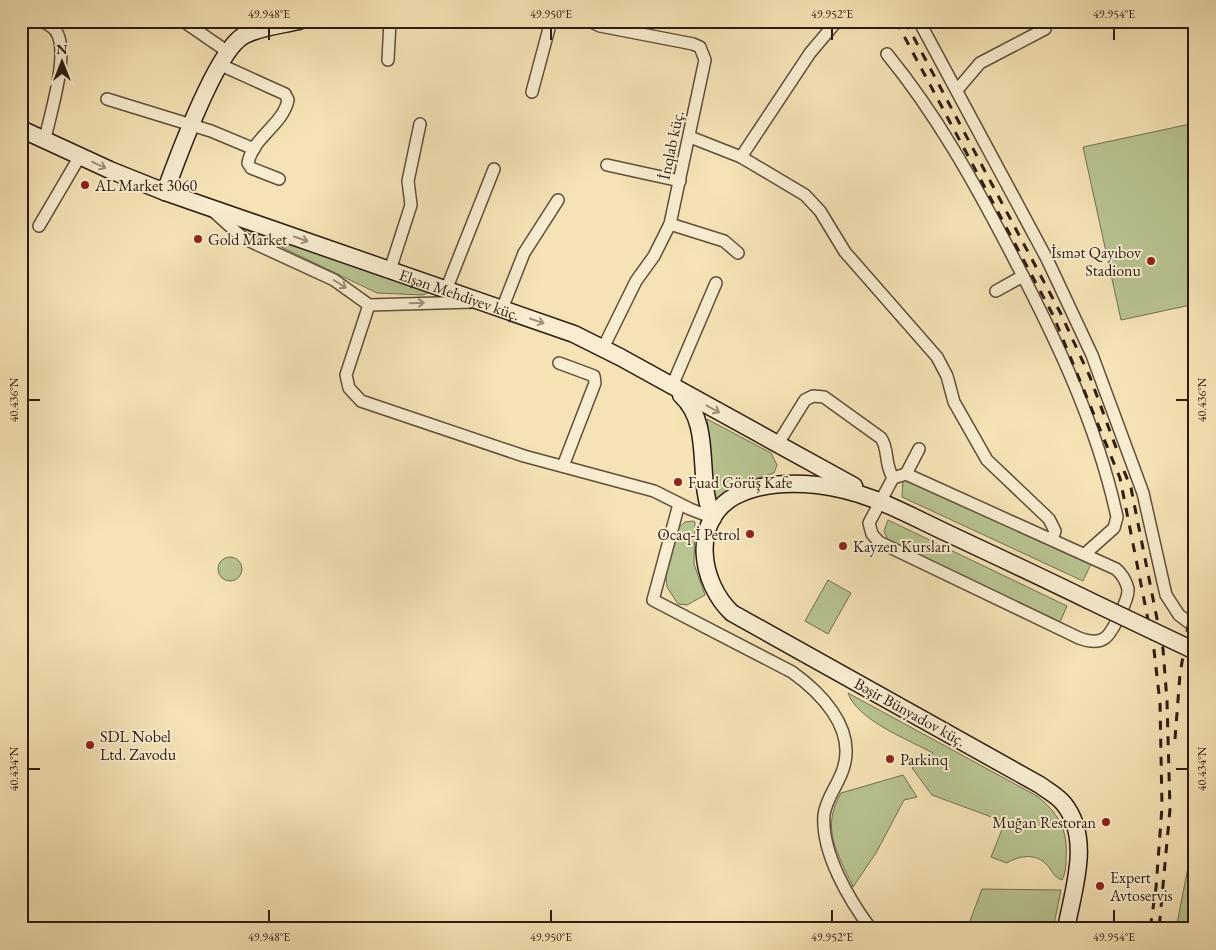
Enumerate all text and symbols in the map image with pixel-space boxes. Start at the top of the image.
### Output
text: 49.948°E [248,6,290,22]
text: 49.950°E [530,6,572,22]
text: 49.952°E [811,6,853,22]
text: 49.954°E [1093,6,1135,22]
north arrow [38,38,88,88]
text: N [56,40,68,58]
street label: İnqlab küç. [653,109,689,181]
one-way arrow [91,161,106,170]
place label: AL Market 3060 [94,175,197,196]
marker: AL Market 3060 [79,179,91,191]
place label: Gold Market [208,229,287,250]
marker: Gold Market [192,233,204,245]
one-way arrow [293,235,308,244]
place label: İsmət Qayıbov Stadionu [1051,242,1142,281]
marker: İsmət Qayıbov Stadionu [1145,255,1157,267]
street label: Elşən Mehdiyev küç. [397,264,523,325]
one-way arrow [333,279,347,290]
one-way arrow [409,299,425,308]
one-way arrow [529,317,544,326]
text: 40.436°N [6,377,22,422]
text: 40.436°N [1194,377,1210,422]
one-way arrow [706,404,721,414]
place label: Fuad Görüş Kafe [688,472,792,493]
marker: Fuad Görüş Kafe [672,476,684,488]
place label: Ocaq-İ Petrol [658,524,740,545]
marker: Ocaq-İ Petrol [744,528,756,540]
place label: Kayzen Kursları [853,536,950,557]
marker: Kayzen Kursları [837,540,849,552]
street label: Bəşir Bünyadov küç. [850,673,970,751]
place label: SDL Nobel Ltd. Zavodu [100,726,177,765]
marker: SDL Nobel Ltd. Zavodu [84,739,96,751]
text: 40.434°N [6,746,22,791]
text: 40.434°N [1194,746,1210,791]
place label: Parkinq [900,749,949,770]
marker: Parkinq [884,753,896,765]
place label: Muğan Restoran [992,812,1097,833]
marker: Muğan Restoran [1100,816,1112,828]
place label: Expert Avtoservis [1109,867,1173,906]
marker: Expert Avtoservis [1094,880,1106,892]
text: 49.948°E [248,929,290,945]
text: 49.950°E [530,929,572,945]
text: 49.952°E [811,929,853,945]
text: 49.954°E [1093,929,1135,945]

